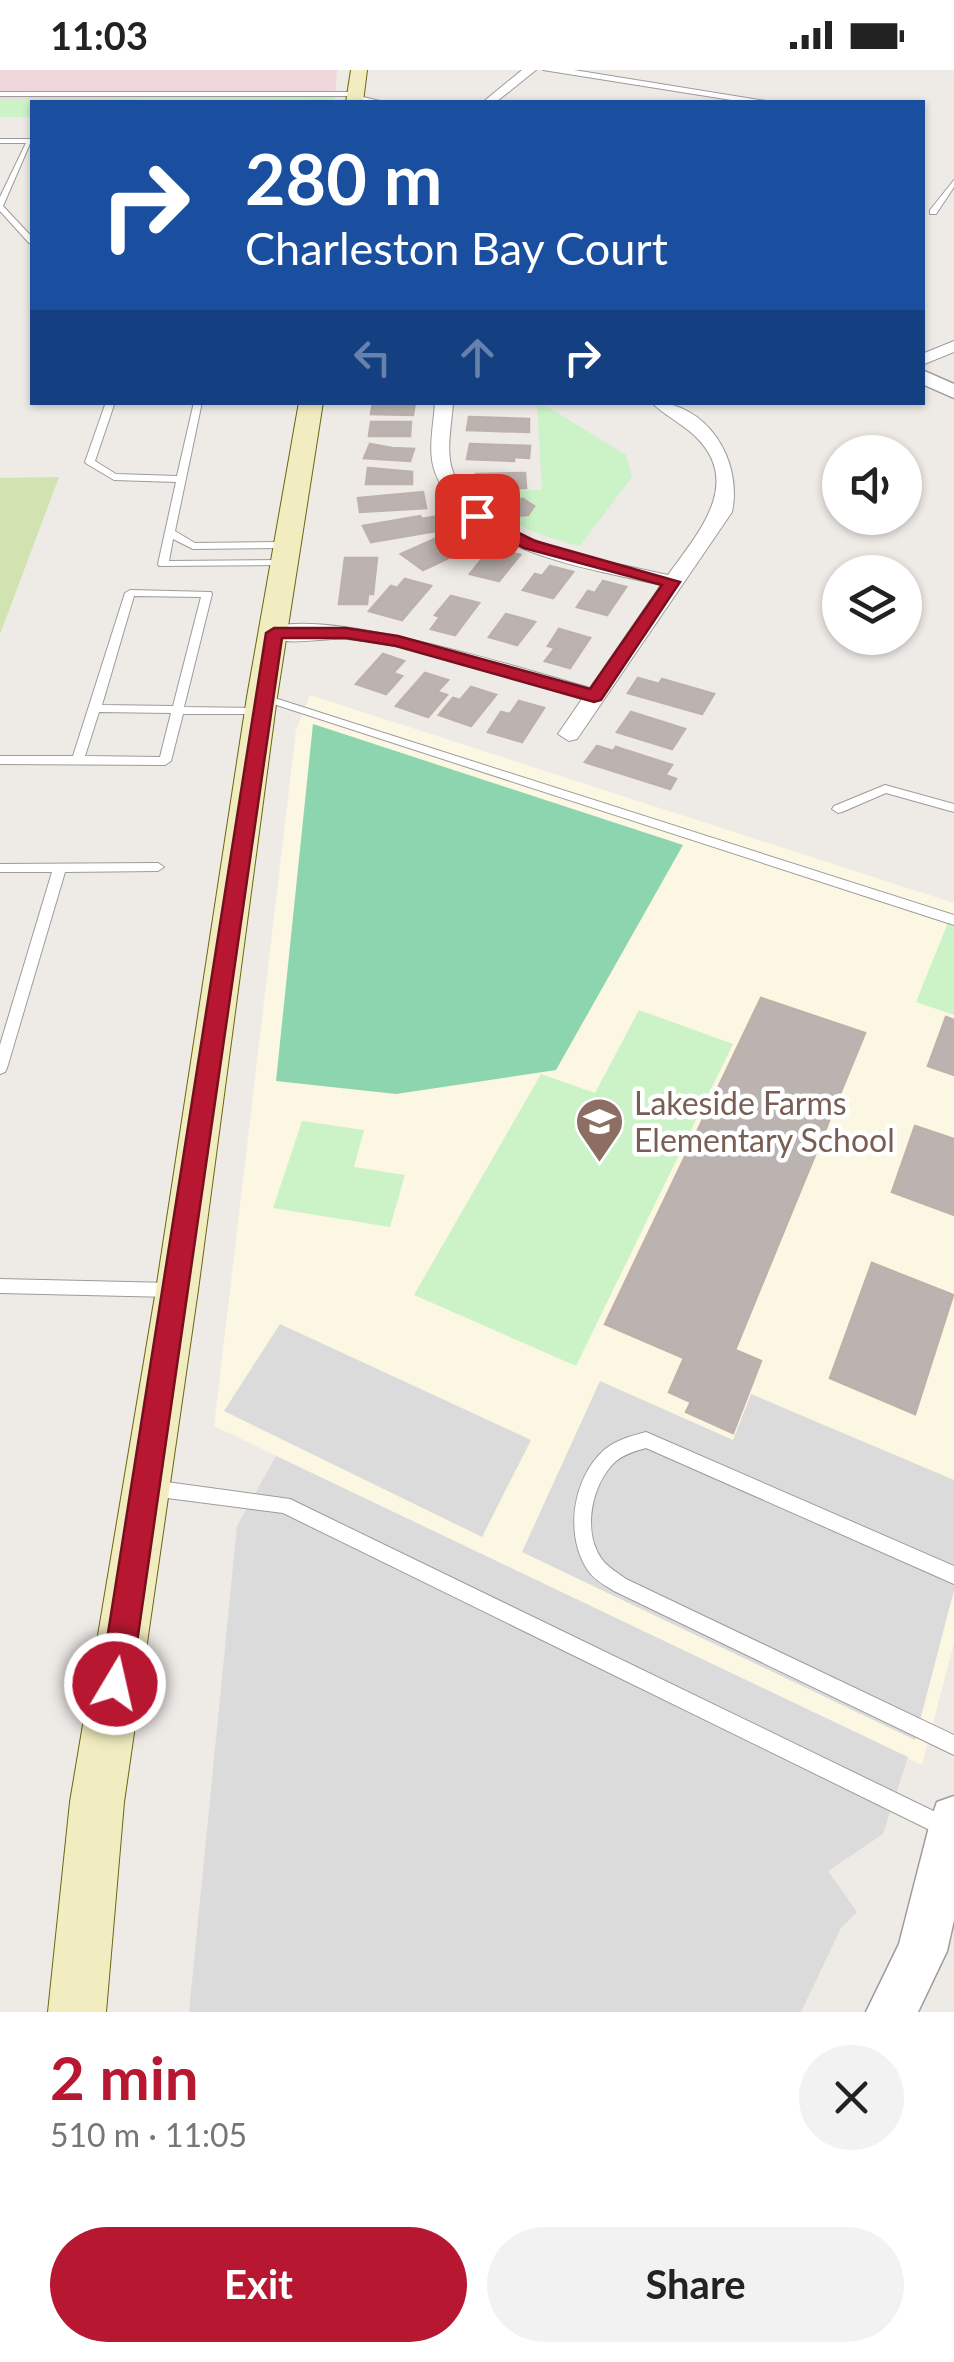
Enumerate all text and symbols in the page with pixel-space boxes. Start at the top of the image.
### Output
text: 11:03 [50,12,148,58]
text: 280 m [245,136,442,220]
icon: right [80,140,210,270]
text: Charleston Bay Court [245,221,668,275]
icon: left [345,330,400,385]
icon: ahead [450,330,505,385]
icon: right [555,330,610,385]
map controls [822,435,922,655]
button: sound [822,435,922,535]
pin [435,474,520,559]
icon: arrive [450,489,505,544]
button: layers [822,555,922,655]
place label: Lakeside Farms Elementary School [634,1083,895,1159]
school or university icon: Lakeside Farms Elementary School [573,1096,625,1164]
position arrow [63,1632,167,1736]
text: 2 min [50,2041,199,2113]
button: close [799,2045,904,2150]
text: 510 m · 11:05 [50,2115,247,2154]
button: Exit [50,2227,467,2342]
button: Share [487,2227,904,2342]

